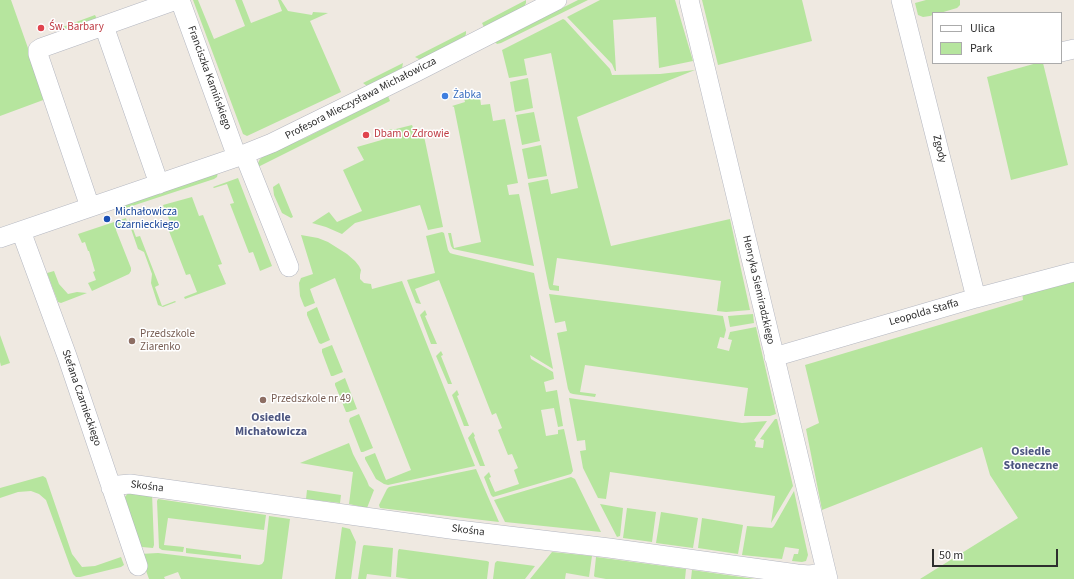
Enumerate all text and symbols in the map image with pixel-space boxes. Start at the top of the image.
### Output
legend [932,12,1062,64]
text: Ulica [970,20,995,37]
place label: Św. Barbary [49,21,104,35]
marker: Św. Barbary [36,23,46,33]
street label: Franciszka Kamińskiego [184,24,234,132]
text: Park [970,40,992,57]
street label: Profesora Mieczysława Michałowicza [283,55,439,143]
place label: Żabka [453,89,481,103]
marker: Żabka [440,91,450,101]
place label: Dbam o Zdrowie [374,128,449,142]
marker: Dbam o Zdrowie [361,130,371,140]
street label: Zgody [929,134,949,164]
place label: Michałowicza Czarnieckiego [115,206,179,232]
marker: Michałowicza Czarnieckiego [102,214,112,224]
street label: Henryka Siemiradzkiego [739,234,777,346]
street label: Leopolda Staffa [888,297,960,329]
place label: Przedszkole Ziarenko [140,328,195,354]
marker: Przedszkole Ziarenko [127,336,137,346]
street label: Stefana Czarnieckiego [58,348,104,448]
place label: Przedszkole nr 49 [271,393,351,407]
marker: Przedszkole nr 49 [258,395,268,405]
district label: Osiedle Michałowicza [235,411,307,439]
district label: Osiedle Słoneczne [1004,445,1058,473]
street label: Skośna [130,478,164,496]
street label: Skośna [451,522,485,540]
scale bar [934,541,1060,567]
text: 50 m [939,547,963,564]

